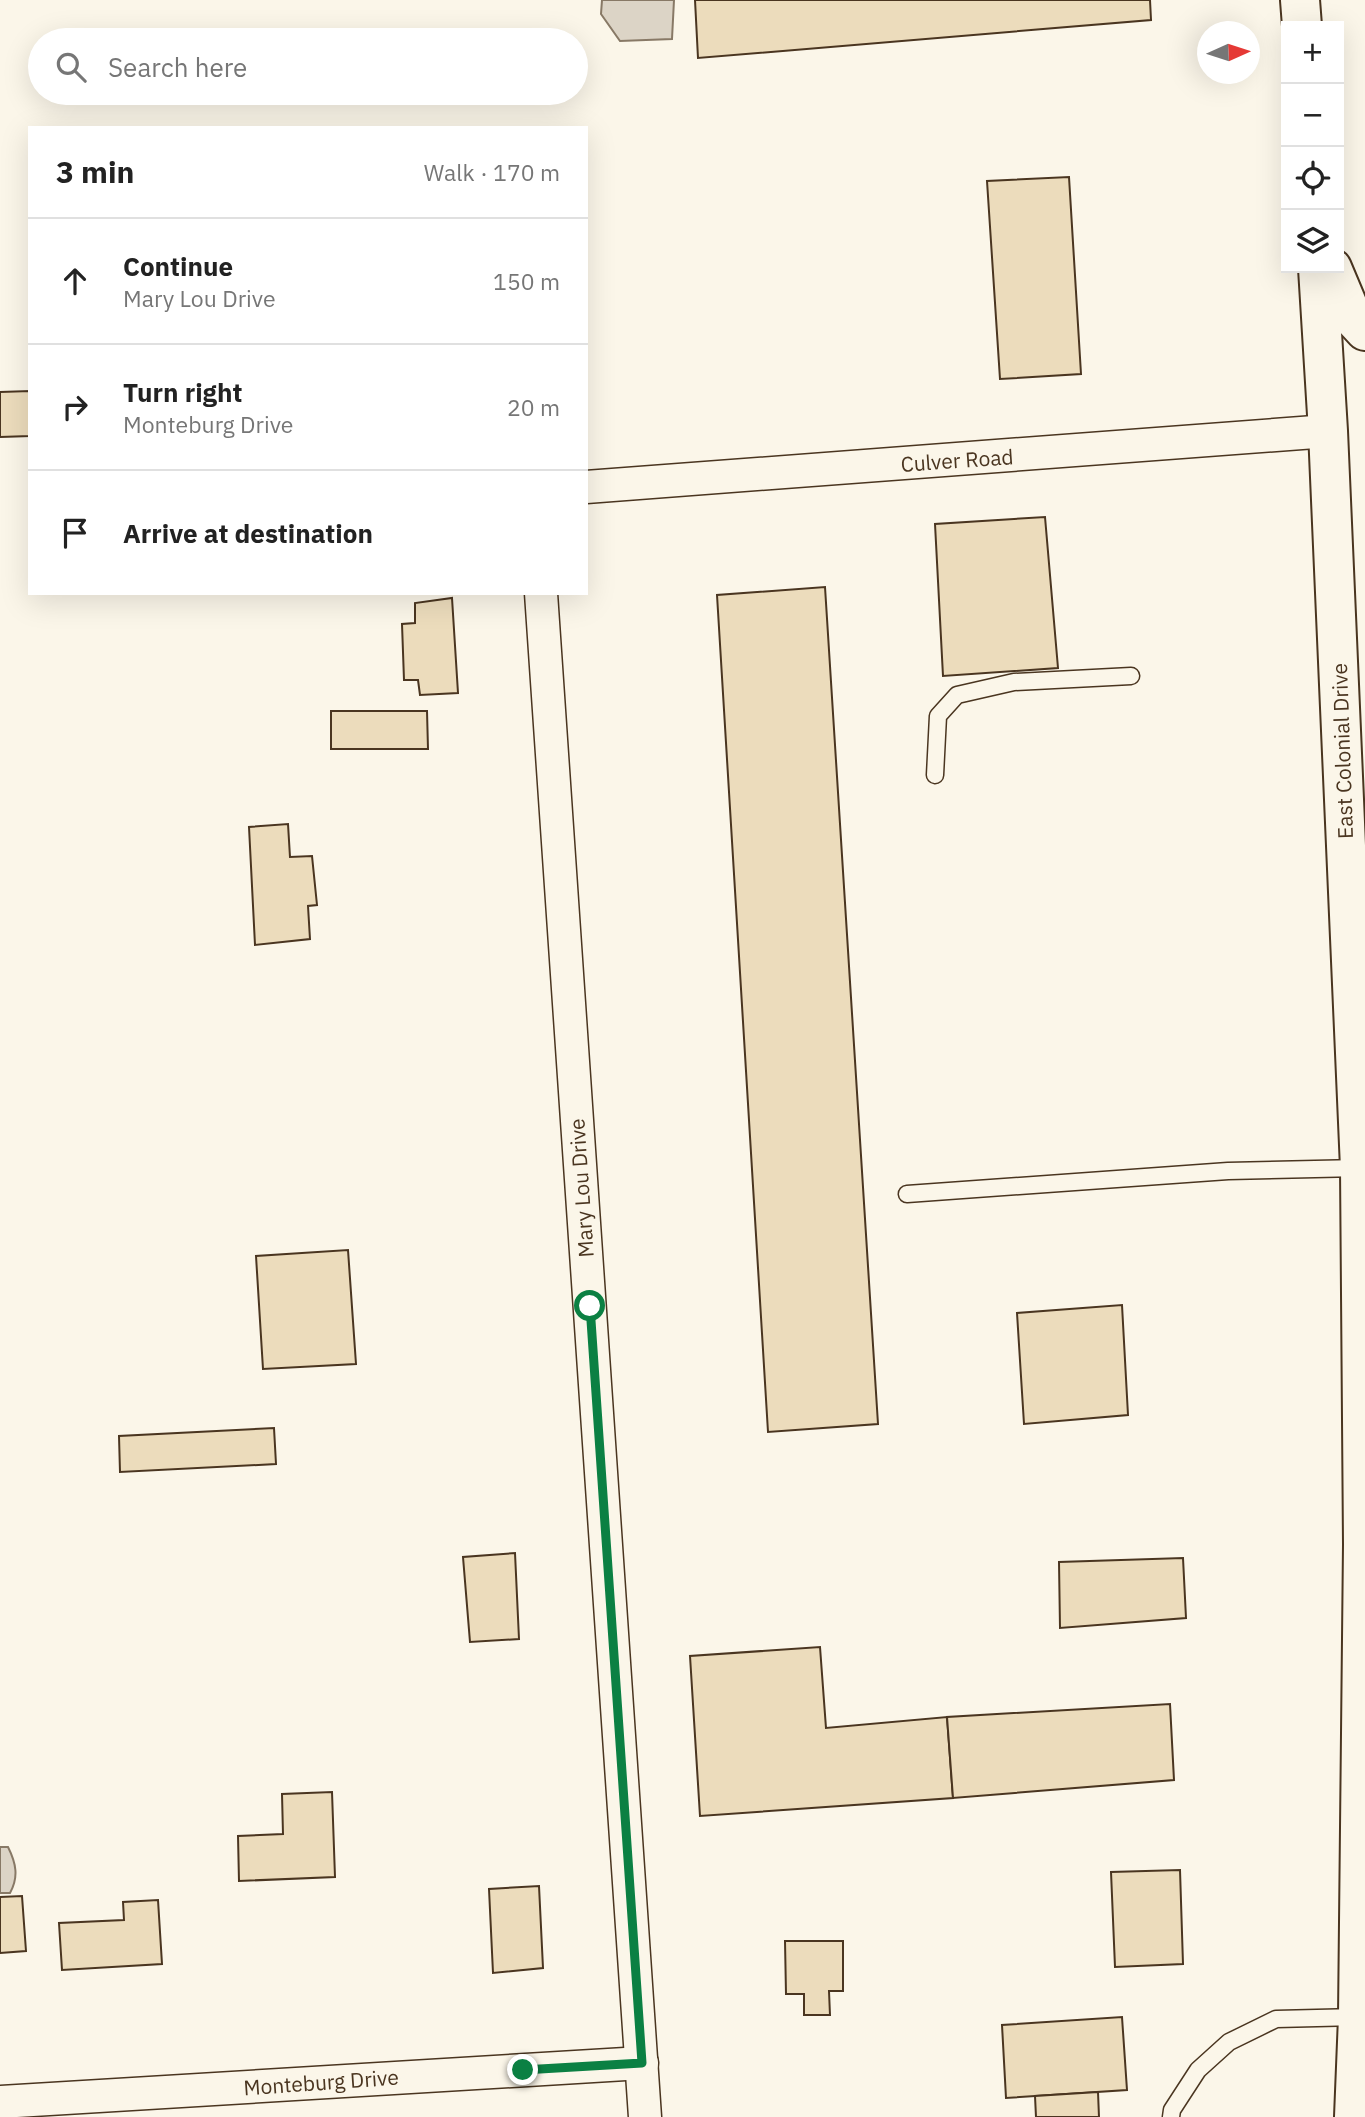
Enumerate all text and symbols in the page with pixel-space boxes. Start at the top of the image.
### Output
north arrow [1197,21,1260,84]
map controls [1281,21,1344,273]
button: + [1281,21,1344,84]
search box [28,28,588,105]
icon: search [52,48,90,86]
text: Search here [108,50,247,84]
button: − [1281,84,1344,147]
button: locate [1281,147,1344,210]
text: 3 min [56,152,134,191]
text: Walk · 170 m [424,157,560,187]
button: layers [1281,210,1344,273]
text: Continue [123,249,233,283]
icon: ahead [56,262,94,300]
text: 150 m [493,266,560,296]
text: Mary Lou Drive [123,283,276,313]
text: Turn right [123,375,242,409]
icon: right [56,388,94,426]
text: 20 m [507,392,560,422]
text: Monteburg Drive [123,409,294,439]
street label: Culver Road [900,442,1014,478]
icon: arrive [56,514,94,552]
text: Arrive at destination [123,516,373,550]
street label: East Colonial Drive [1325,663,1359,839]
street label: Mary Lou Drive [562,1118,600,1258]
route start [574,1290,605,1321]
route end [507,2054,538,2085]
street label: Monteburg Drive [242,2063,400,2101]

